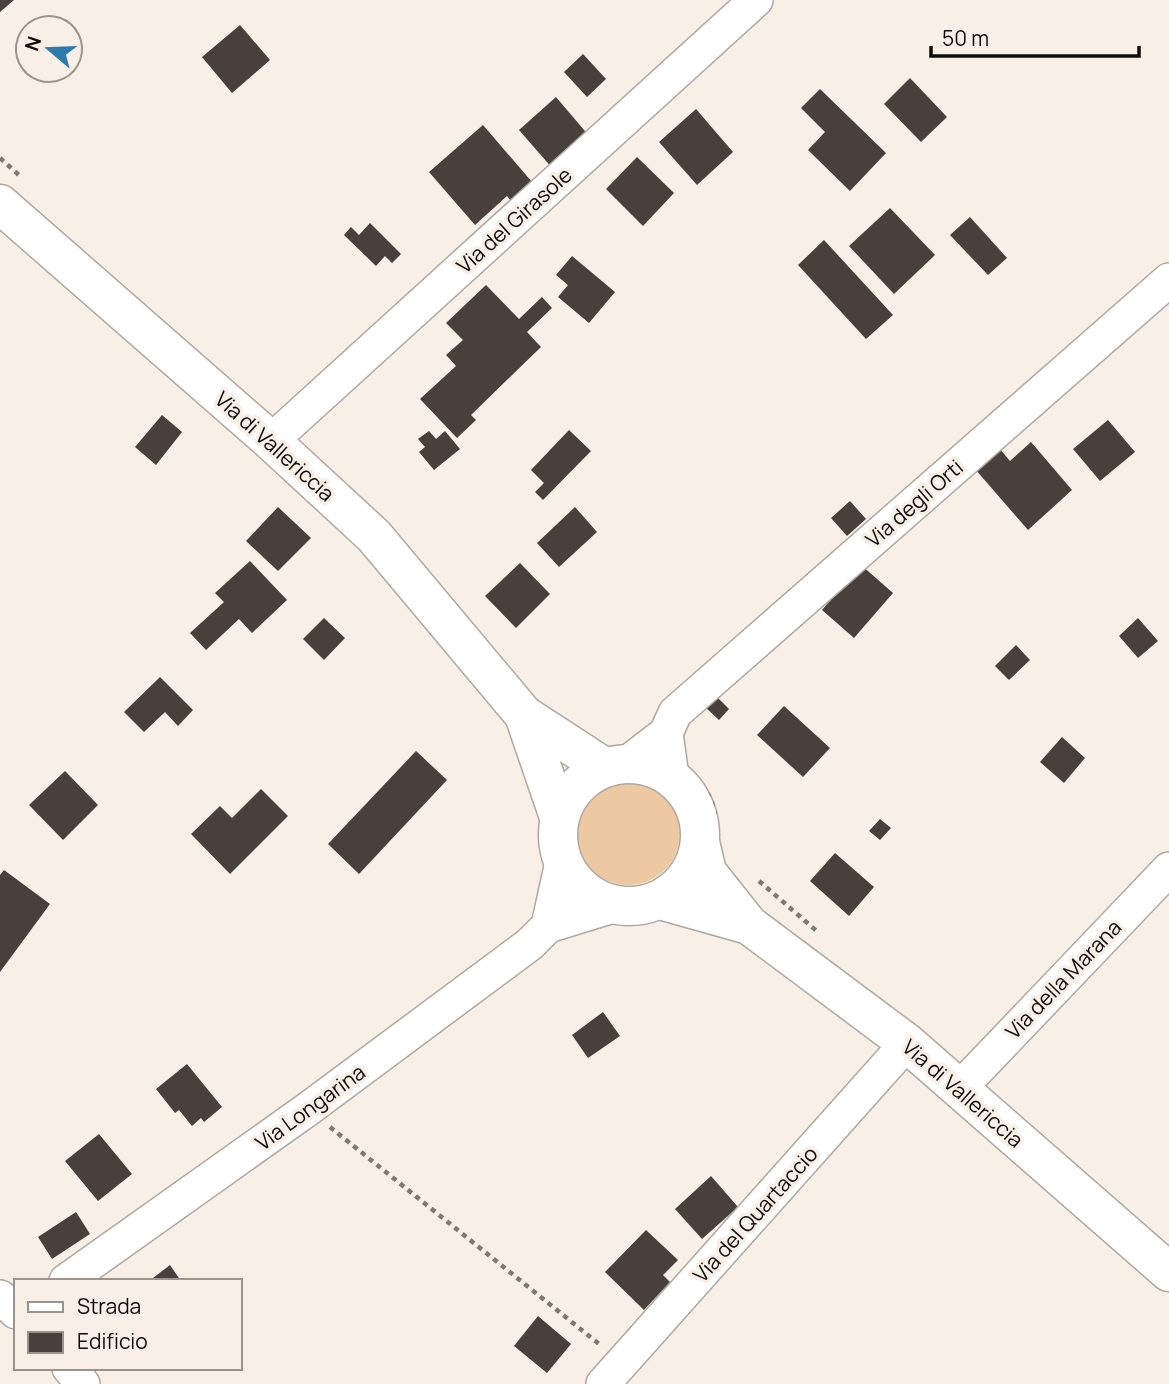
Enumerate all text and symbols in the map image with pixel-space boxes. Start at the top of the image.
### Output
north arrow [14,14,84,84]
scale bar [931,14,1139,58]
text: 50 m [942,24,989,52]
text: N [18,33,47,54]
street label: Via del Girasole [450,161,578,279]
street label: Via di Vallericcia [209,385,341,507]
street label: Via degli Orti [859,453,969,553]
street label: Via della Marana [999,913,1127,1045]
street label: Via di Vallericcia [897,1033,1029,1153]
street label: Via Longarina [249,1058,371,1156]
street label: Via del Quartaccio [686,1140,824,1288]
legend [14,1279,242,1370]
text: Strada [77,1292,141,1320]
text: Edificio [77,1327,148,1355]

